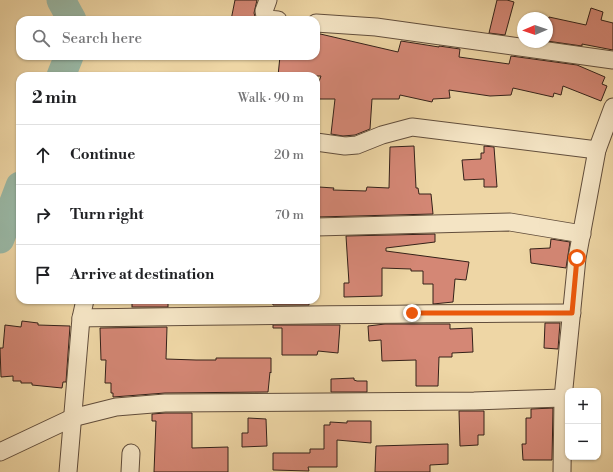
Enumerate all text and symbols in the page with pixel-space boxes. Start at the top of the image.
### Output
north arrow [517,12,553,48]
search box [16,16,320,60]
icon: search [30,27,52,49]
text: Search here [62,29,142,48]
text: 2 min [32,87,77,109]
text: Walk · 90 m [238,90,304,106]
icon: ahead [32,144,54,166]
text: Continue [70,145,135,164]
text: 20 m [274,147,304,163]
icon: right [32,204,54,226]
text: Turn right [70,205,144,224]
text: 70 m [275,207,304,223]
route start [568,249,586,267]
icon: arrive [32,264,54,286]
text: Arrive at destination [70,265,214,284]
route end [403,304,421,322]
map controls [565,388,601,460]
button: + [565,388,601,424]
button: − [565,424,601,460]

